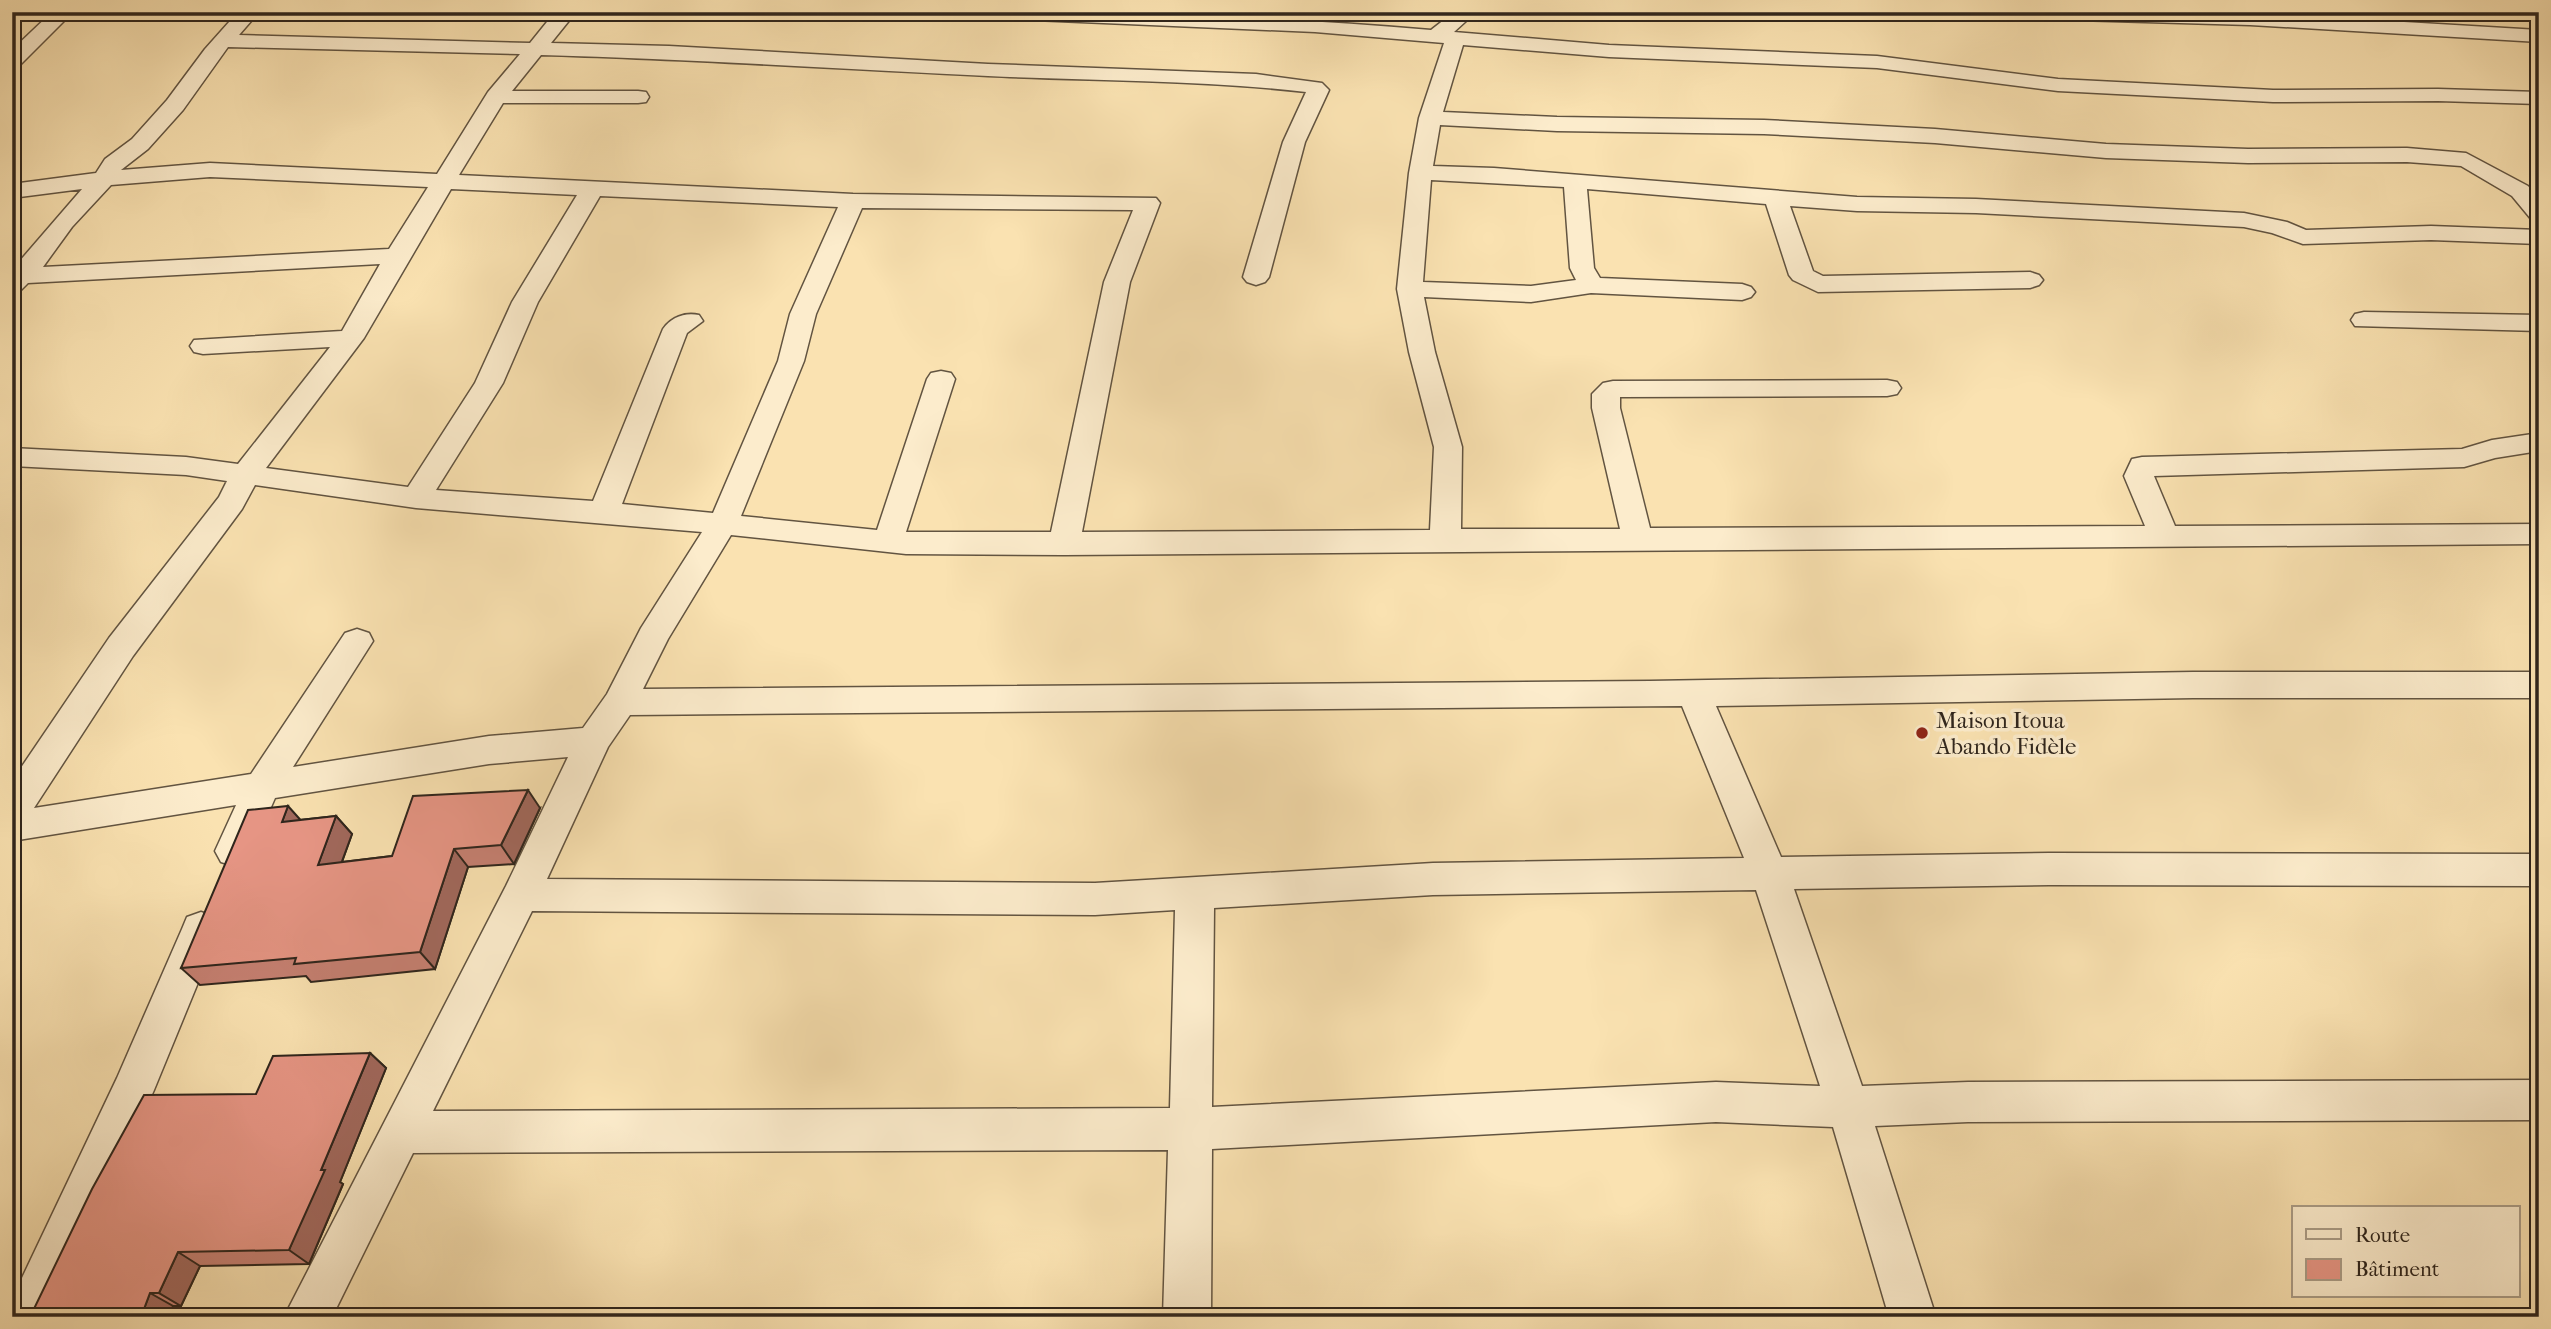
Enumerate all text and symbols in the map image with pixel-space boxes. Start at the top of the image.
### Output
place label: Maison Itoua Abando Fidèle [1935,707,2076,760]
marker: Maison Itoua Abando Fidèle [1914,725,1930,741]
legend [2292,1206,2520,1298]
text: Route [2355,1223,2410,1247]
text: Bâtiment [2355,1257,2440,1281]

